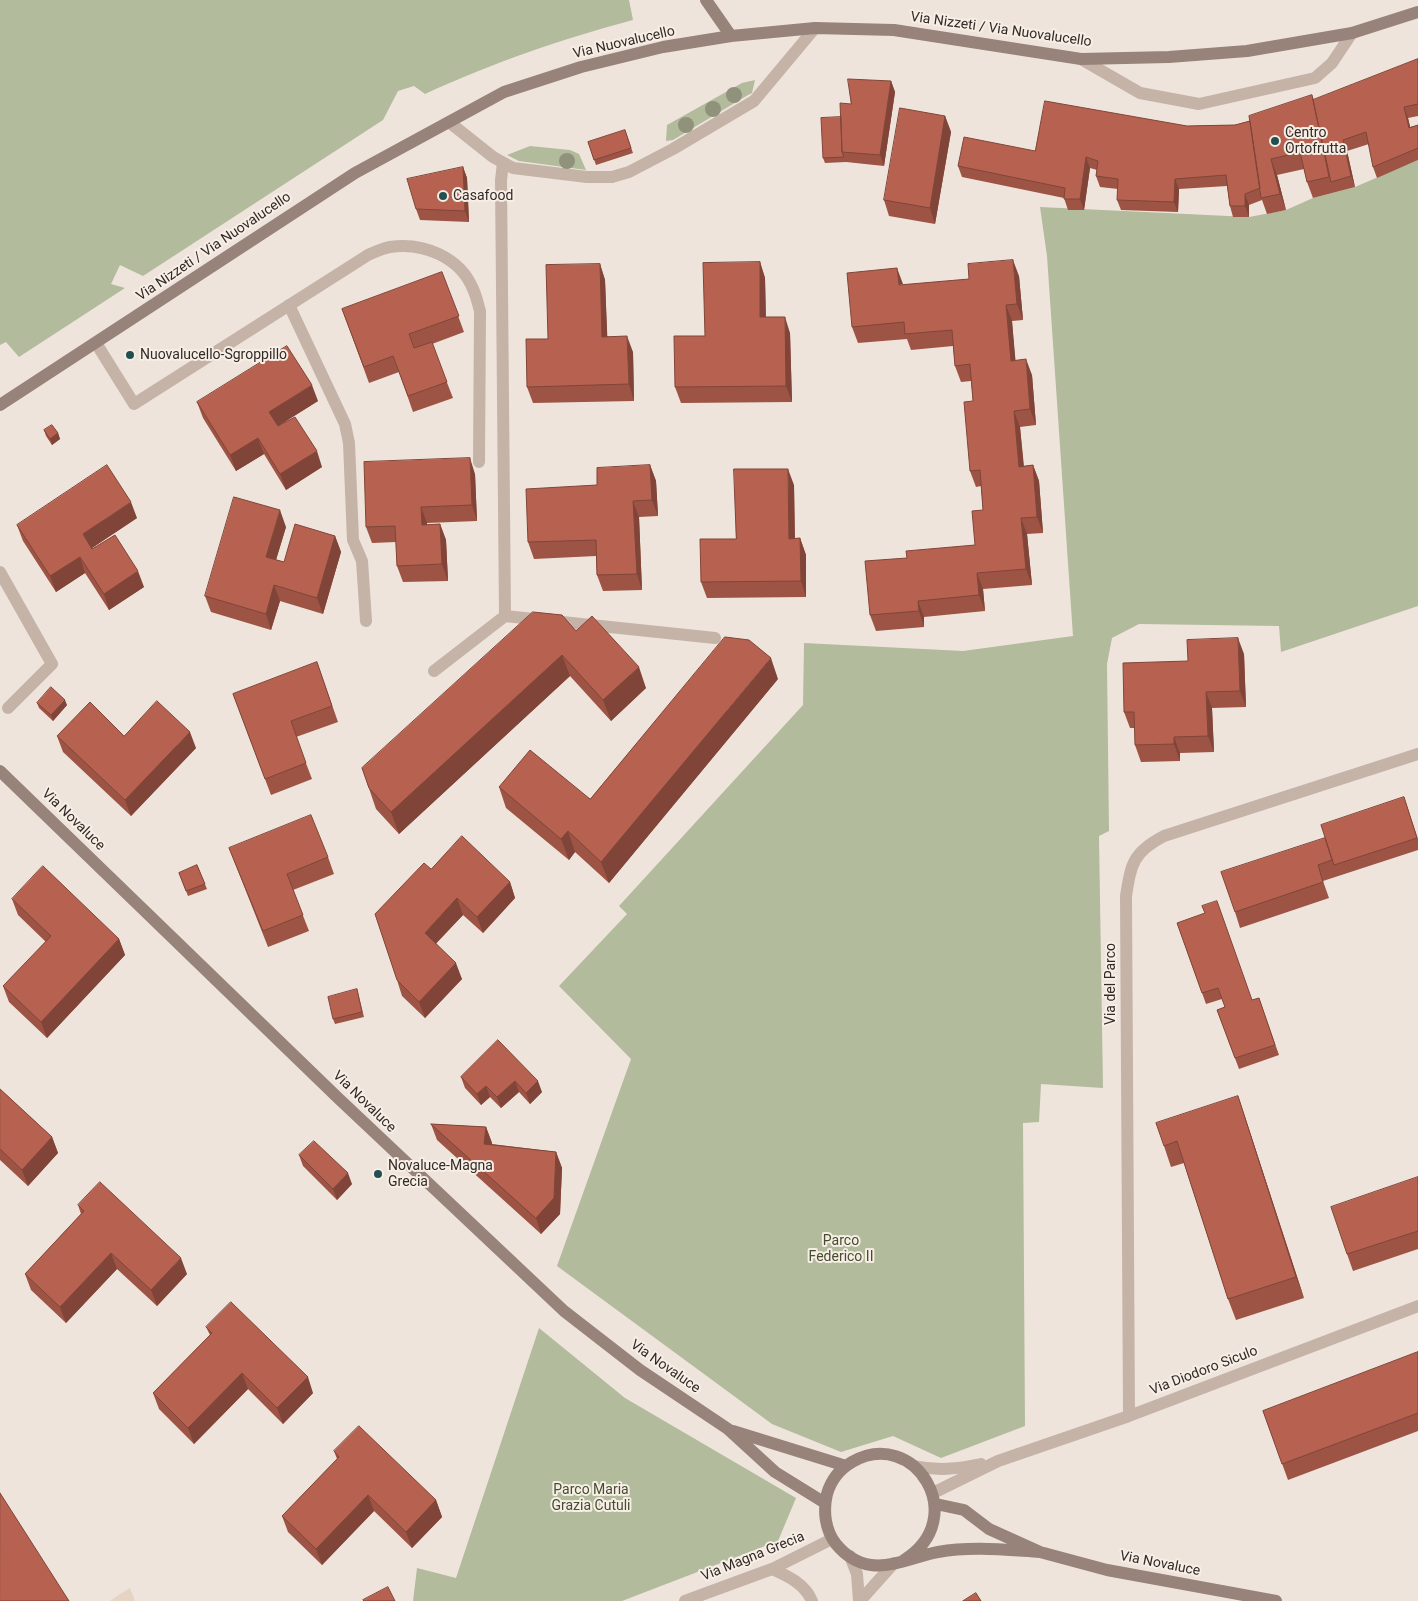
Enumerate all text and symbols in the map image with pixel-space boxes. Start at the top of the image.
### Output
street label: Via Nizzeti / Via Nuovalucello [909,9,1093,51]
street label: Via Nuovalucello [571,23,677,63]
place label: Centro Ortofrutta [1285,125,1346,158]
marker: Centro Ortofrutta [1269,135,1281,147]
place label: Casafood [453,188,513,204]
street label: Via Nizzeti / Via Nuovalucello [134,189,294,305]
marker: Casafood [437,190,449,202]
place label: Nuovalucello-Sgroppillo [140,347,287,363]
marker: Nuovalucello-Sgroppillo [124,349,136,361]
street label: Via Novaluce [38,786,108,854]
street label: Via del Parco [1103,943,1119,1025]
street label: Via Novaluce [329,1068,399,1136]
place label: Novaluce-Magna Grecia [388,1158,493,1190]
marker: Novaluce-Magna Grecia [372,1168,384,1180]
park label: Parco Federico II [809,1233,873,1266]
street label: Via Novaluce [627,1337,703,1397]
street label: Via Diodoro Siculo [1148,1343,1260,1399]
park label: Parco Maria Grazia Cutuli [552,1482,630,1514]
street label: Via Magna Grecia [699,1529,807,1585]
street label: Via Novaluce [1118,1548,1202,1580]

